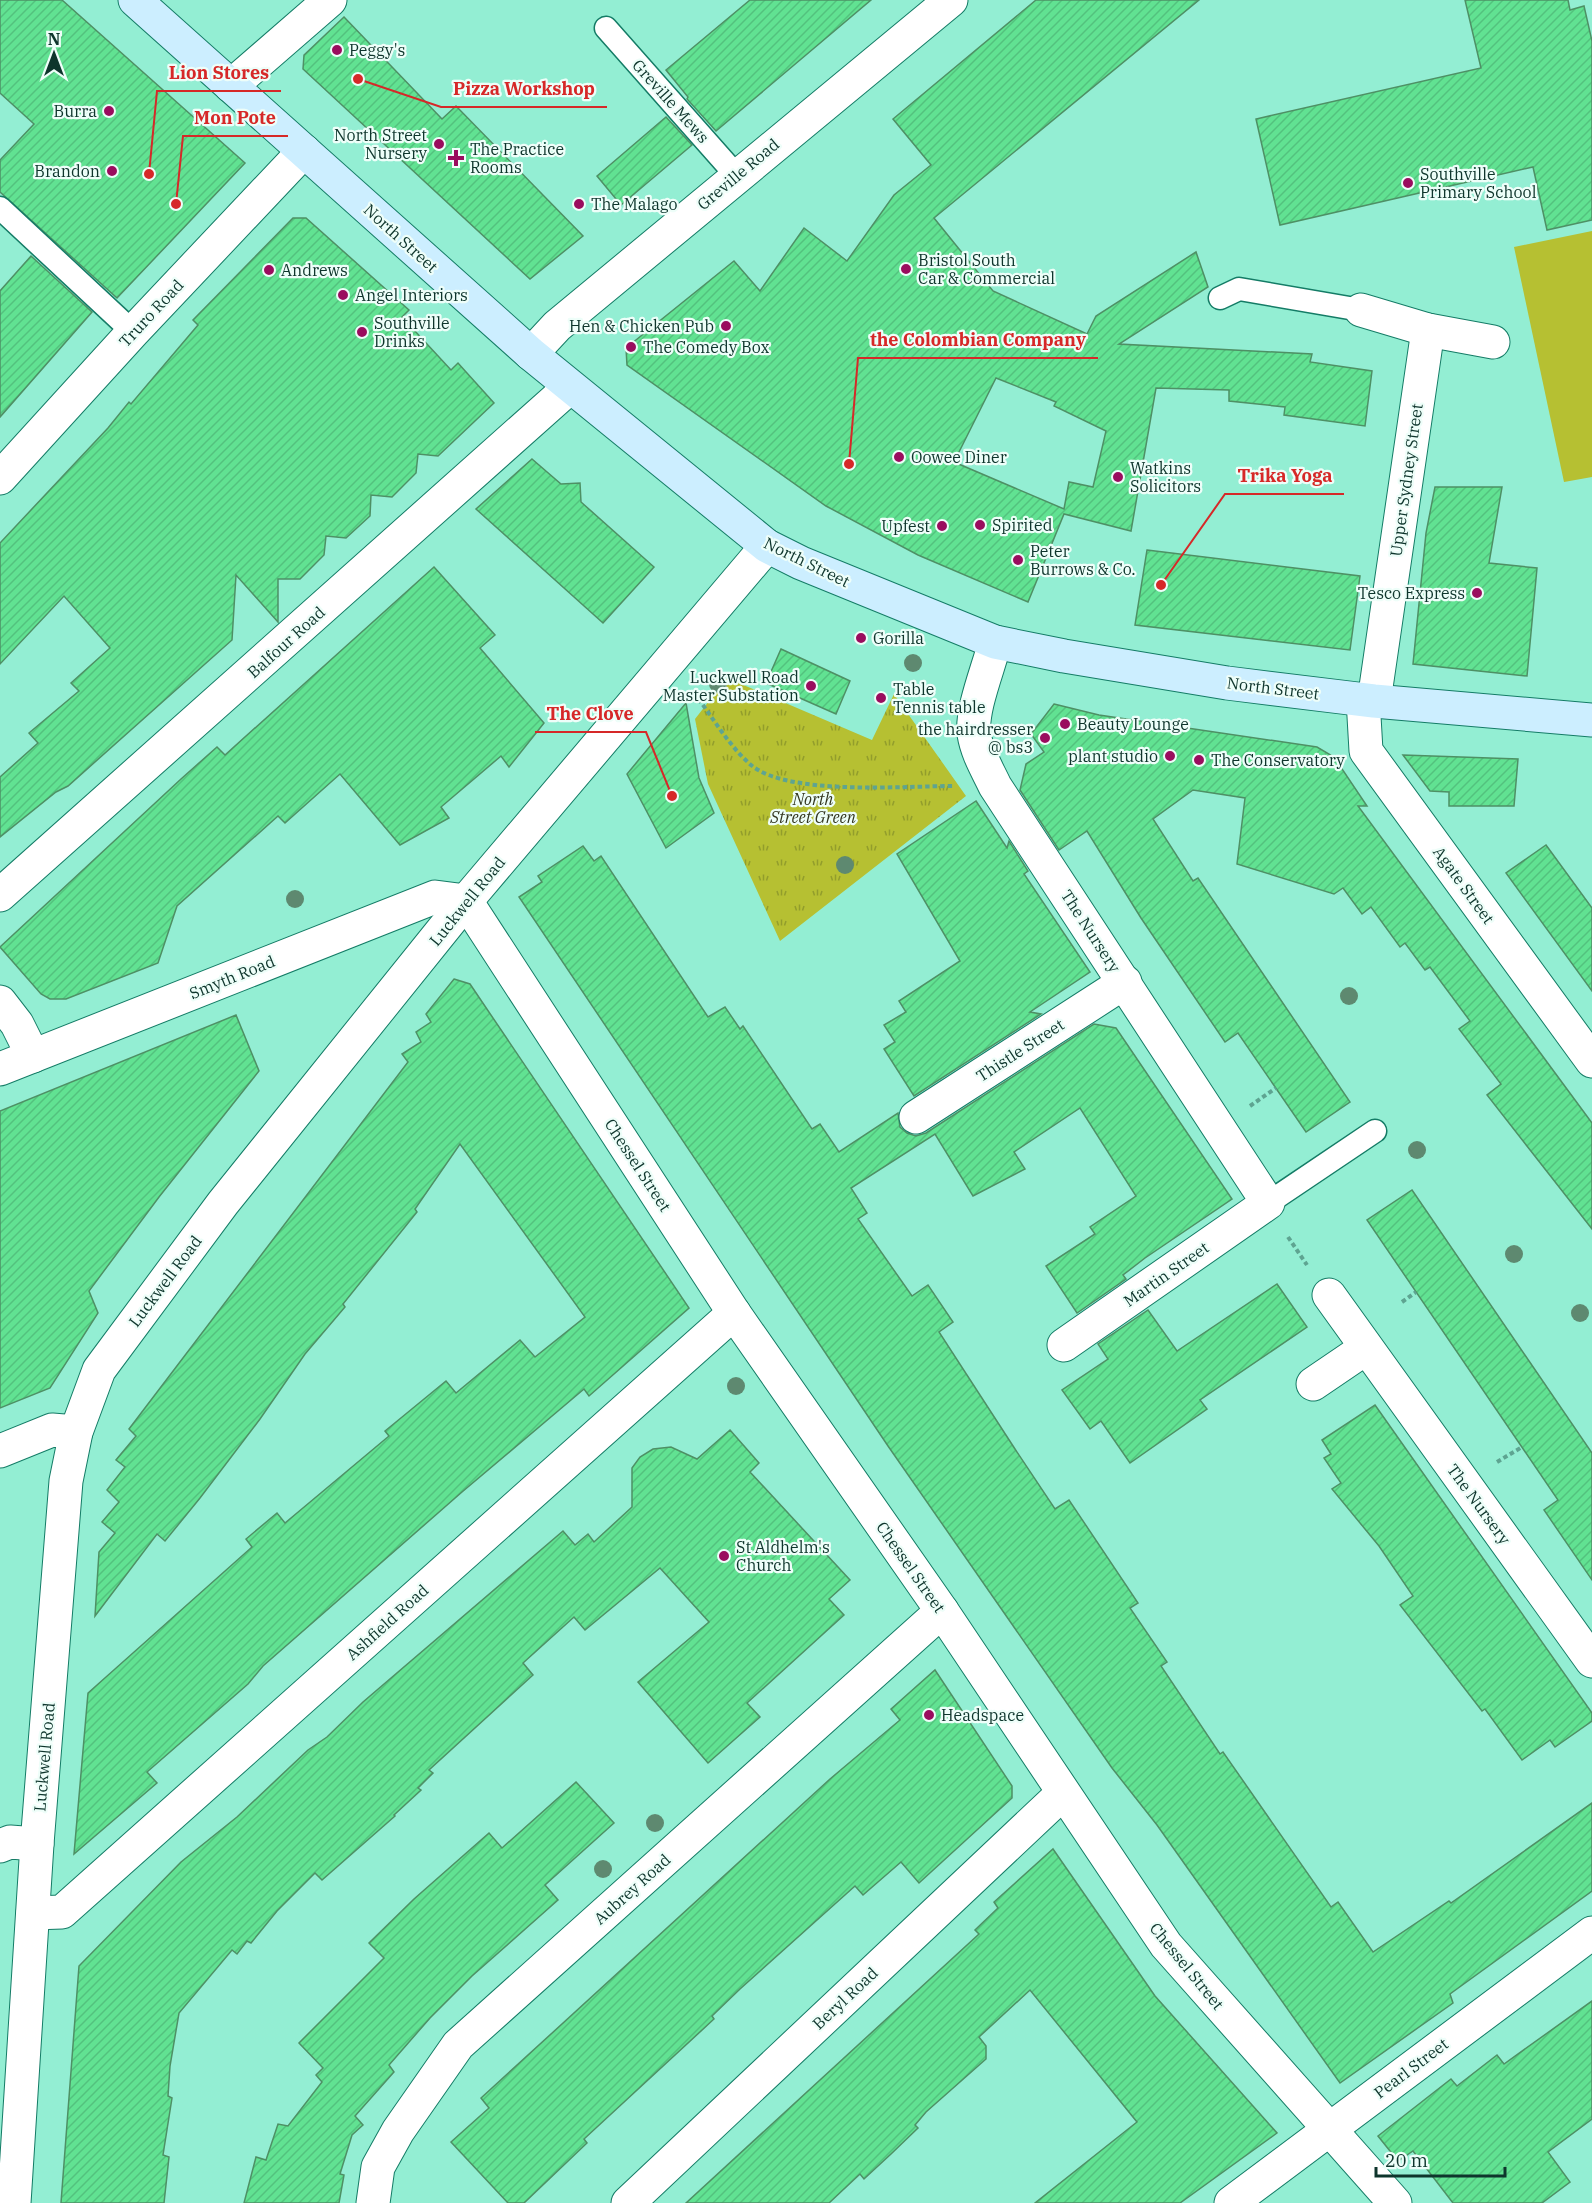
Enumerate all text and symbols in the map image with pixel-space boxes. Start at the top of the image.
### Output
north arrow [24,24,84,84]
text: N [48,29,60,49]
place label: Peggy's [349,40,405,60]
marker: Peggy's [330,43,344,57]
callout: Lion Stores [157,55,281,91]
street label: Greville Mews [628,55,714,147]
text: Lion Stores [169,61,269,84]
callout: Pizza Workshop [441,71,607,107]
text: Pizza Workshop [453,77,595,100]
callout: Mon Pote [183,100,288,136]
place label: Burra [54,101,97,121]
marker: Burra [102,104,116,118]
text: Mon Pote [194,106,276,129]
place label: North Street Nursery [334,125,427,163]
street label: Greville Road [693,134,783,214]
marker: North Street Nursery [432,137,446,151]
place label: The Practice Rooms [470,139,564,177]
marker: The Practice Rooms [447,149,465,167]
place label: Brandon [34,161,100,181]
marker: Brandon [105,164,119,178]
place label: Southville Primary School [1420,164,1537,202]
marker: Southville Primary School [1401,176,1415,190]
place label: The Malago [591,194,677,214]
marker: The Malago [572,197,586,211]
street label: North Street [360,199,442,277]
place label: Bristol South Car & Commercial [918,250,1055,288]
place label: Andrews [281,260,348,280]
marker: Bristol South Car & Commercial [899,262,913,276]
marker: Andrews [262,263,276,277]
street label: Truro Road [115,275,188,351]
place label: Angel Interiors [355,285,468,305]
marker: Angel Interiors [336,288,350,302]
place label: Southville Drinks [374,313,450,351]
place label: Hen & Chicken Pub [569,316,714,336]
marker: Hen & Chicken Pub [719,319,733,333]
callout: the Colombian Company [858,322,1098,358]
marker: Southville Drinks [355,325,369,339]
text: the Colombian Company [870,328,1087,351]
place label: The Comedy Box [643,337,769,357]
marker: The Comedy Box [624,340,638,354]
street label: Upper Sydney Street [1385,402,1427,558]
place label: Oowee Diner [911,447,1007,467]
marker: Oowee Diner [892,450,906,464]
place label: Watkins Solicitors [1130,458,1201,496]
callout: Trika Yoga [1225,458,1344,494]
text: Trika Yoga [1238,464,1332,487]
marker: Watkins Solicitors [1111,470,1125,484]
place label: Spirited [992,515,1053,535]
place label: Upfest [881,516,930,536]
marker: Spirited [973,518,987,532]
marker: Upfest [935,519,949,533]
street label: North Street [761,533,853,592]
place label: Peter Burrows & Co. [1030,541,1136,579]
marker: Peter Burrows & Co. [1011,553,1025,567]
place label: Tesco Express [1358,583,1465,603]
marker: Tesco Express [1470,586,1484,600]
street label: Balfour Road [243,602,329,682]
place label: Gorilla [873,628,924,648]
marker: Gorilla [854,631,868,645]
place label: Luckwell Road Master Substation [663,667,799,705]
street label: North Street [1226,672,1321,704]
marker: Luckwell Road Master Substation [804,679,818,693]
place label: Table Tennis table [893,679,985,717]
marker: Table Tennis table [874,691,888,705]
callout: The Clove [535,696,646,732]
text: The Clove [546,702,634,725]
place label: Beauty Lounge [1077,714,1189,734]
marker: Beauty Lounge [1058,717,1072,731]
place label: the hairdresser @ bs3 [918,719,1033,757]
marker: the hairdresser @ bs3 [1038,731,1052,745]
place label: plant studio [1068,746,1158,766]
marker: plant studio [1163,749,1177,763]
place label: The Conservatory [1211,750,1345,770]
marker: The Conservatory [1192,753,1206,767]
park label: North Street Green [769,789,856,827]
street label: Agate Street [1429,842,1499,928]
street label: Luckwell Road [425,852,509,950]
street label: The Nursery [1057,886,1125,977]
street label: Smyth Road [186,951,278,1003]
street label: Thistle Street [972,1014,1068,1086]
street label: Chessel Street [601,1115,676,1215]
street label: Luckwell Road [124,1231,206,1331]
street label: Martin Street [1120,1237,1213,1311]
street label: The Nursery [1443,1460,1515,1549]
street label: Chessel Street [872,1518,950,1617]
place label: St Aldhelm's Church [736,1537,830,1575]
marker: St Aldhelm's Church [717,1549,731,1563]
street label: Ashfield Road [342,1580,432,1664]
street label: Luckwell Road [29,1701,59,1812]
place label: Headspace [941,1705,1024,1725]
marker: Headspace [922,1708,936,1722]
street label: Aubrey Road [590,1849,675,1929]
street label: Chessel Street [1146,1918,1229,2014]
street label: Beryl Road [808,1963,882,2033]
street label: Pearl Street [1370,2033,1452,2102]
scale bar [1376,2140,1505,2178]
text: 20 m [1385,2149,1428,2172]

